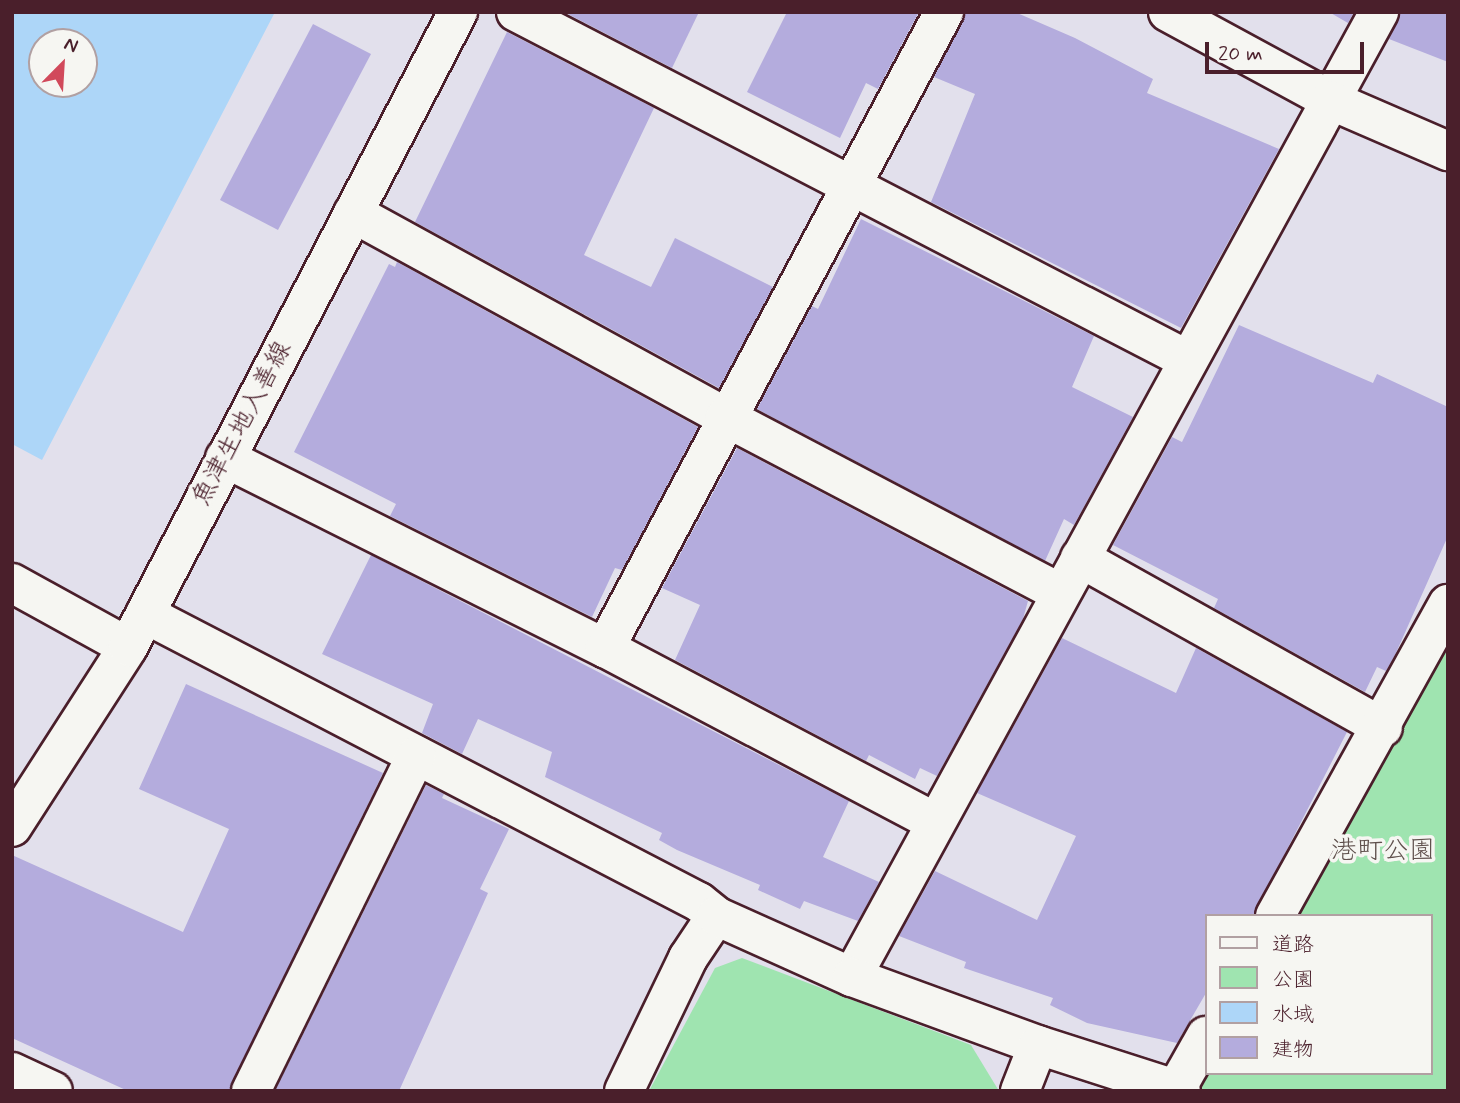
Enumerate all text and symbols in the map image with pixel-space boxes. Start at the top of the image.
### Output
north arrow [28,28,98,98]
scale bar [1208,28,1367,72]
text: N [60,31,82,59]
text: 20 m [1218,40,1263,68]
street label: 魚津生地入善線 [187,336,299,512]
park label: 港町公園 [1331,836,1435,868]
legend [1204,914,1432,1075]
text: 道路 [1272,931,1314,959]
text: 公園 [1272,966,1314,994]
text: 水域 [1272,1001,1314,1029]
text: 建物 [1272,1036,1314,1064]

